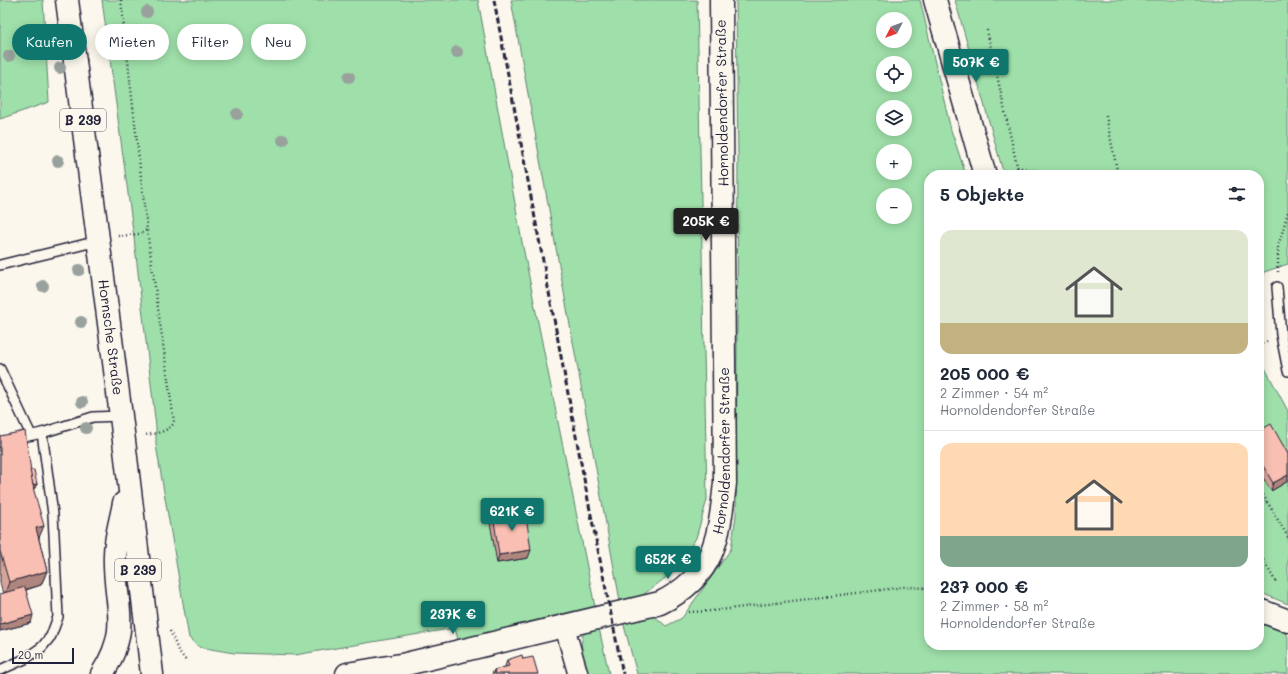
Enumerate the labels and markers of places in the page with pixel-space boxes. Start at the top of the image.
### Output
pin: 507K € [943,49,1009,83]
pin: 205K € [673,208,739,242]
pin: 621K € [479,498,545,532]
pin: 652K € [635,546,701,580]
pin: 237K € [420,601,486,635]

